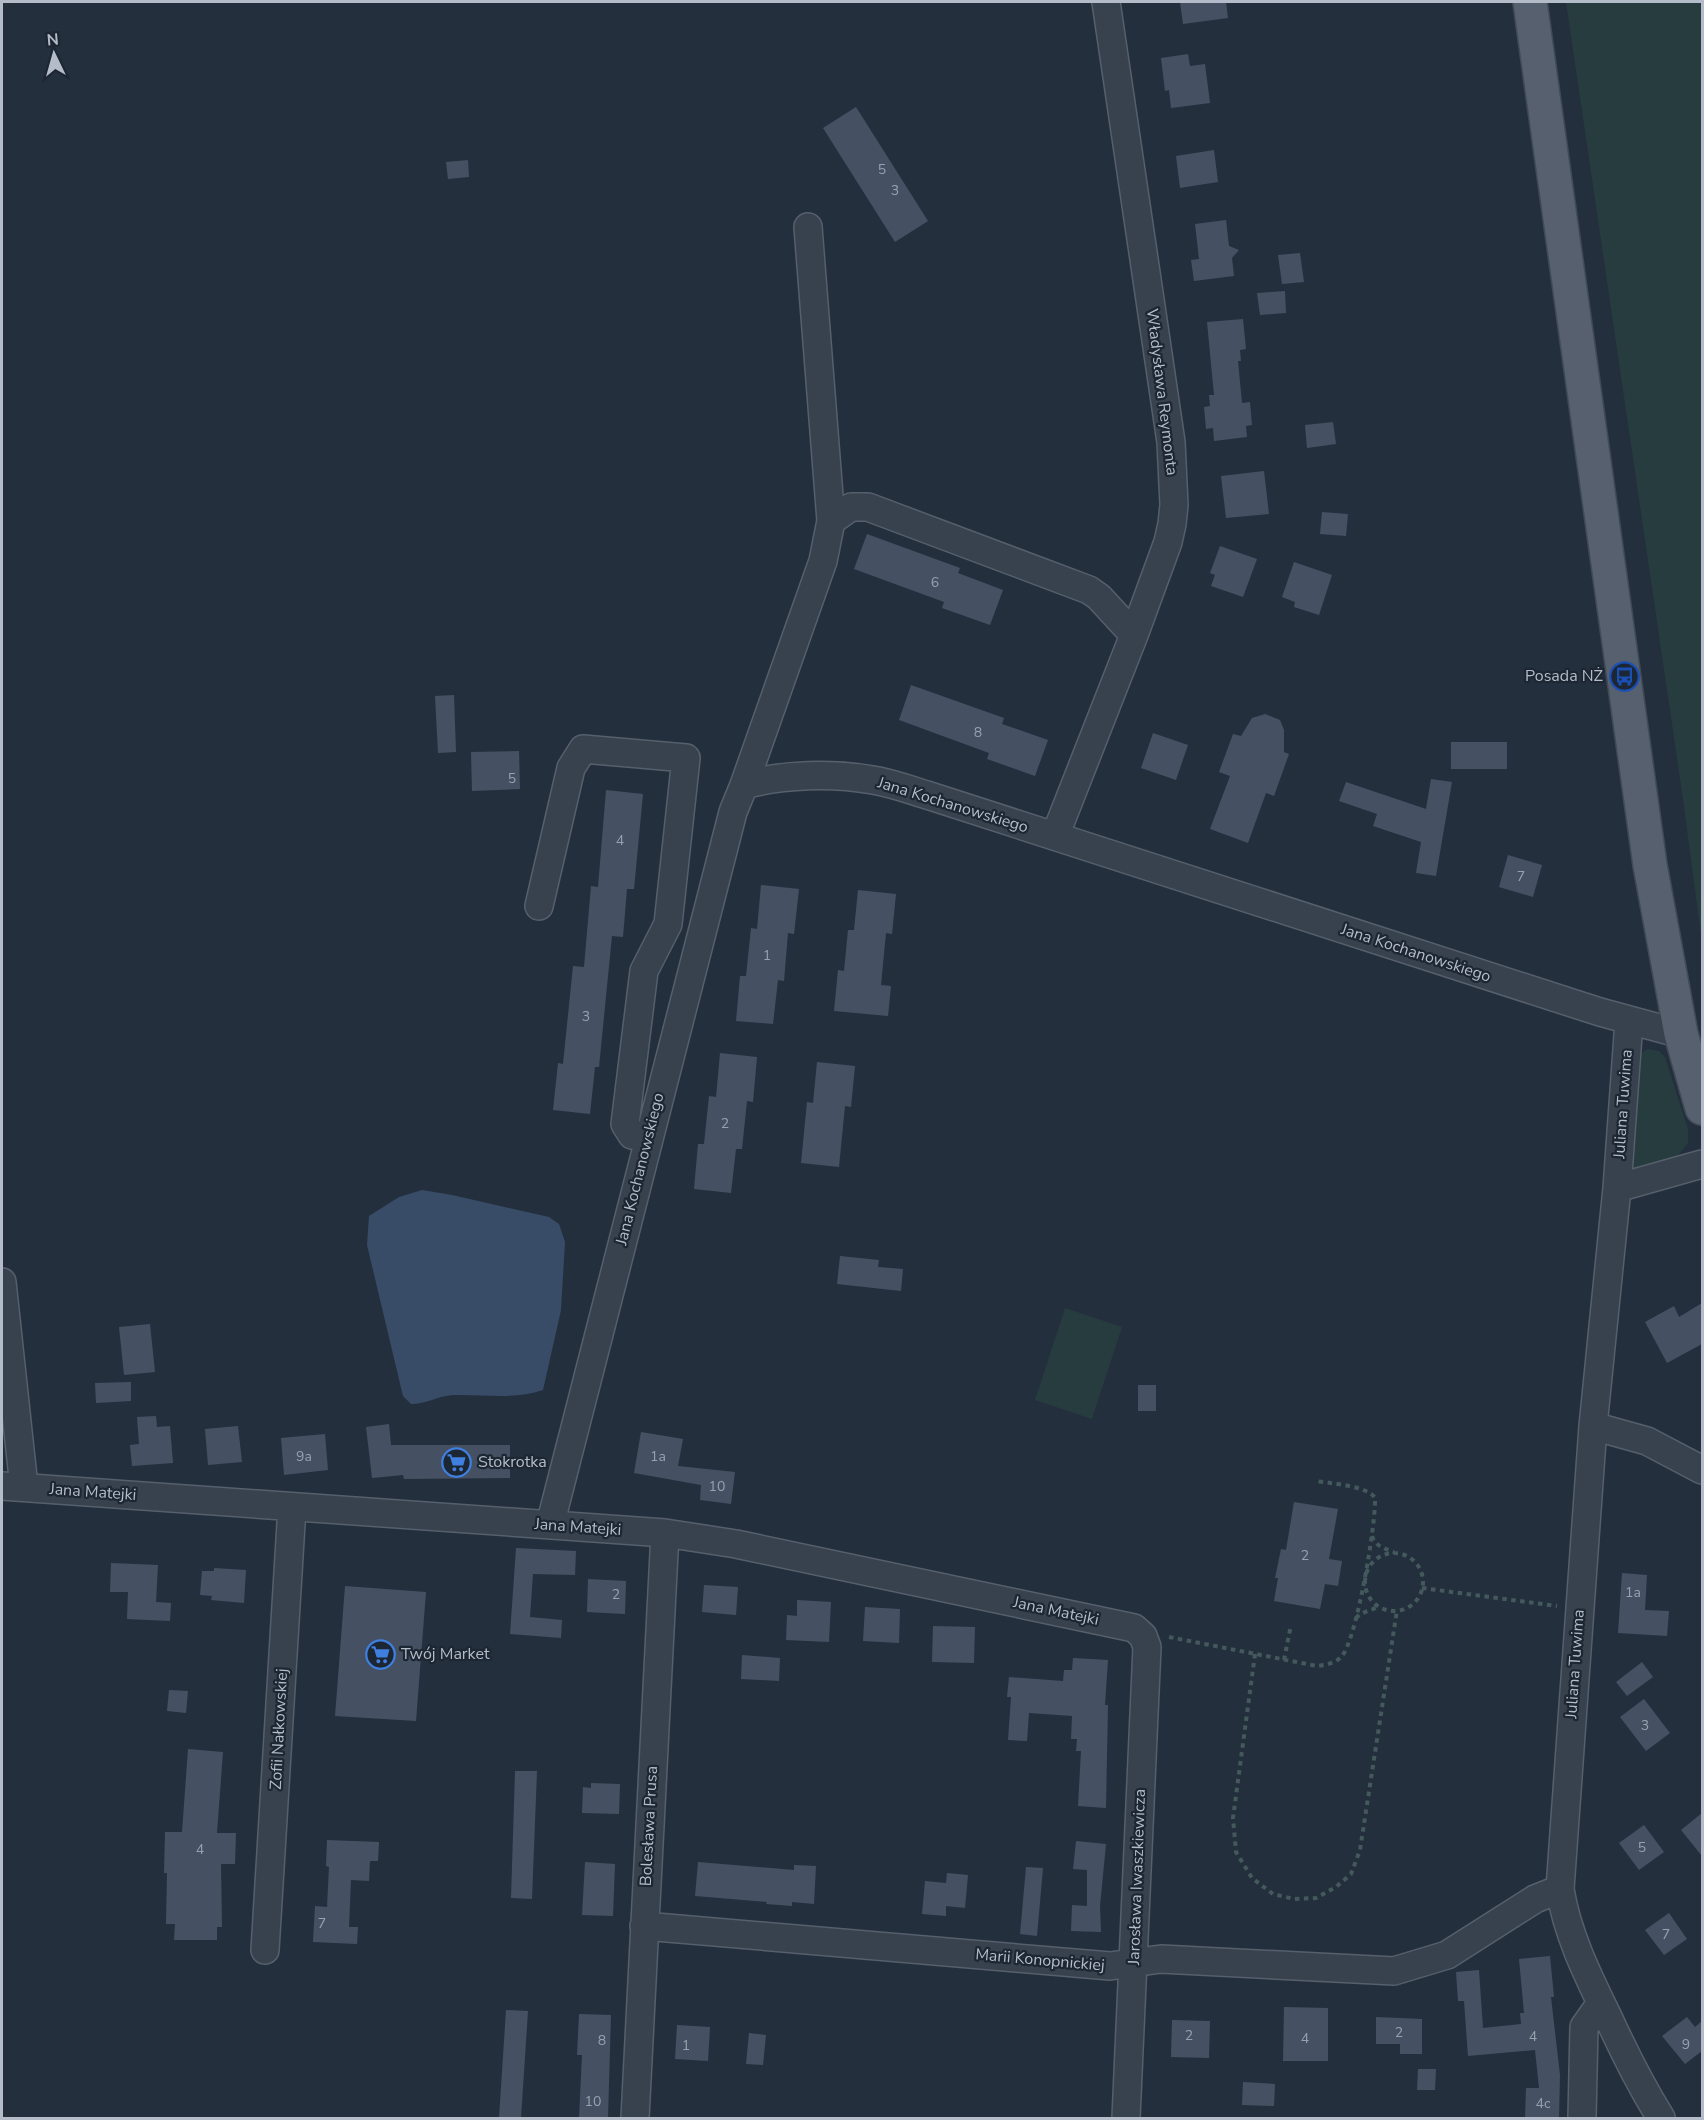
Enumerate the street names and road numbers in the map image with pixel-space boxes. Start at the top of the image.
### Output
street label: Władysława Reymonta [1141,307,1183,477]
street label: Jana Kochanowskiego [874,771,1031,838]
street label: Jana Kochanowskiego [1337,918,1494,988]
street label: Juliana Tuwima [1608,1049,1638,1160]
street label: Jana Kochanowskiego [610,1090,670,1249]
street label: Jana Matejki [48,1478,137,1506]
street label: Jana Matejki [533,1513,622,1541]
street label: Jana Matejki [1010,1591,1101,1631]
street label: Juliana Tuwima [1560,1609,1590,1720]
street label: Zofii Nałkowskiej [265,1668,293,1790]
street label: Bolesława Prusa [635,1765,663,1887]
street label: Jarosława Iwaszkiewicza [1123,1789,1151,1966]
street label: Marii Konopnickiej [974,1943,1106,1977]

